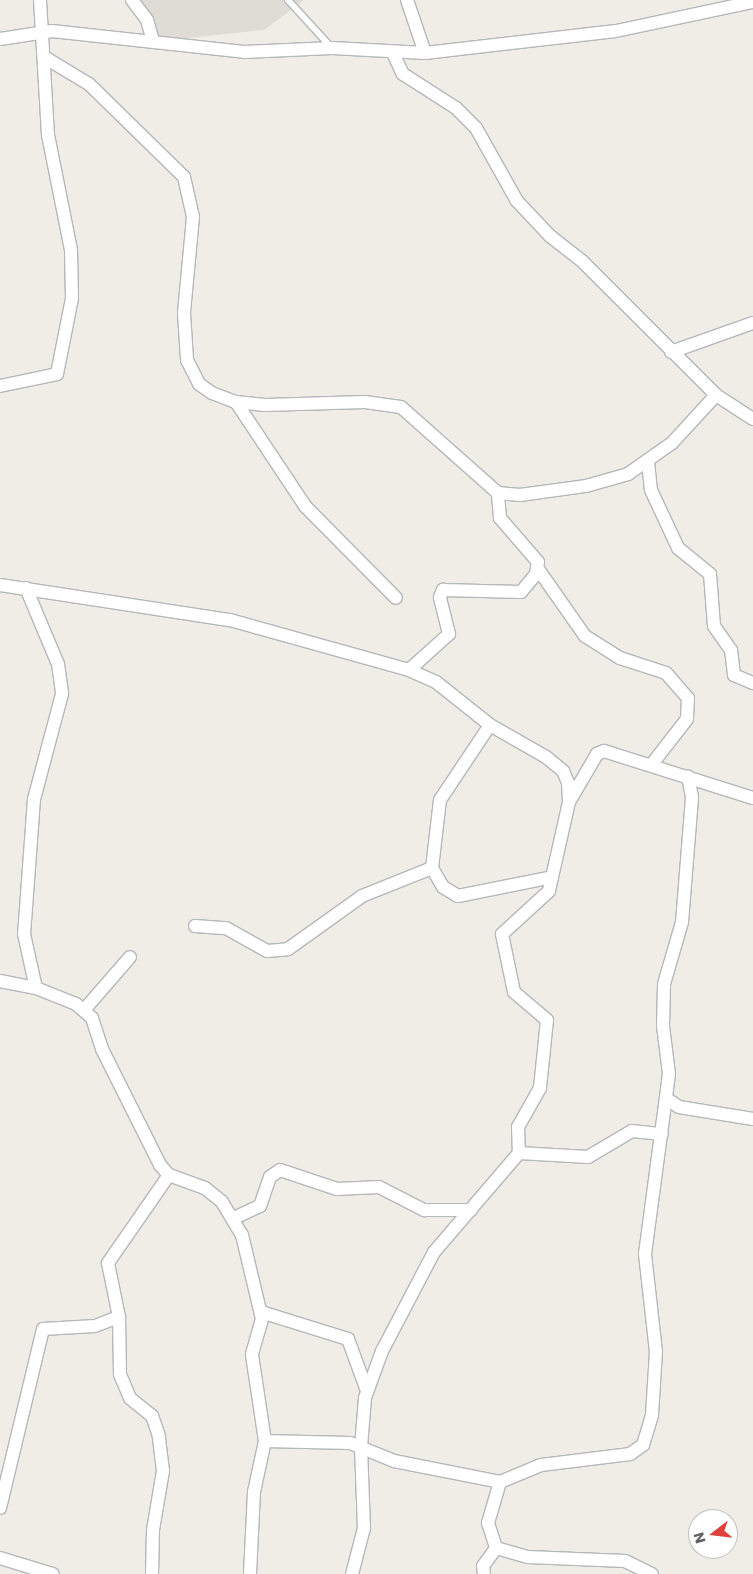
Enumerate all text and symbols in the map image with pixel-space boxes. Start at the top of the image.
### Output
north arrow [688,1509,738,1559]
text: N [688,1530,711,1546]

